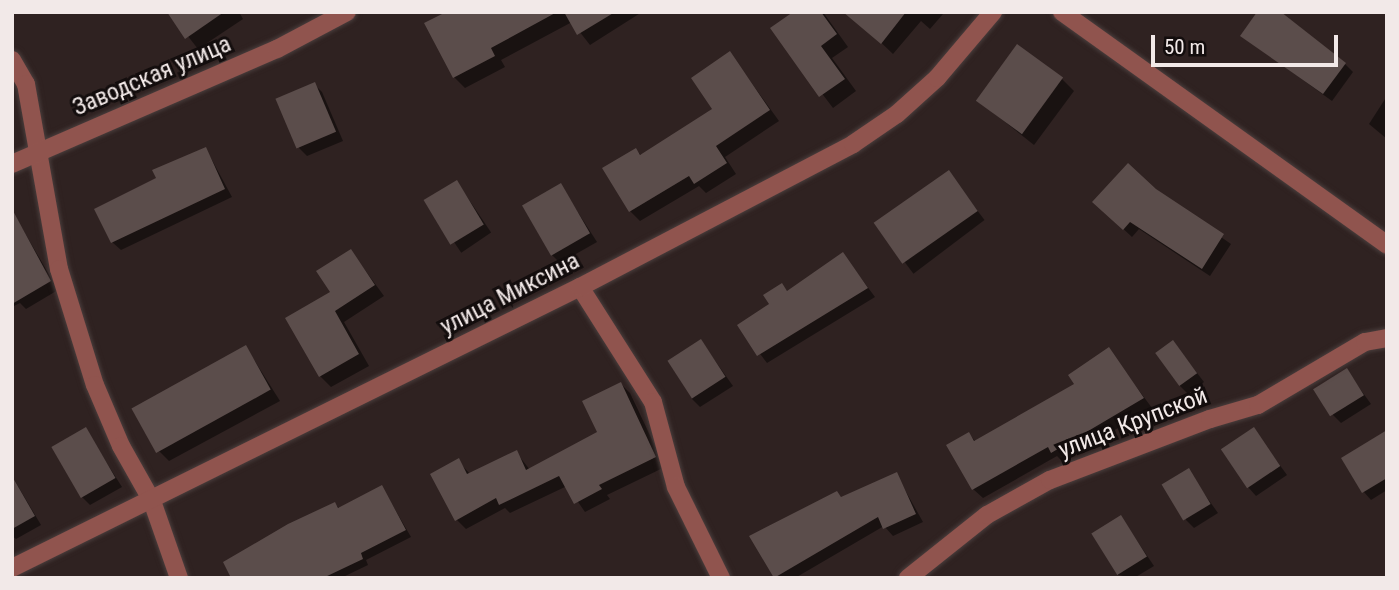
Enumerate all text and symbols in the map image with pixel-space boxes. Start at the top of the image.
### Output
scale bar [1154,21,1341,65]
street label: Заводская улица [68,30,236,122]
text: 50 m [1164,35,1205,59]
street label: улица Миксина [436,247,584,341]
street label: улица Крупской [1054,381,1212,465]

